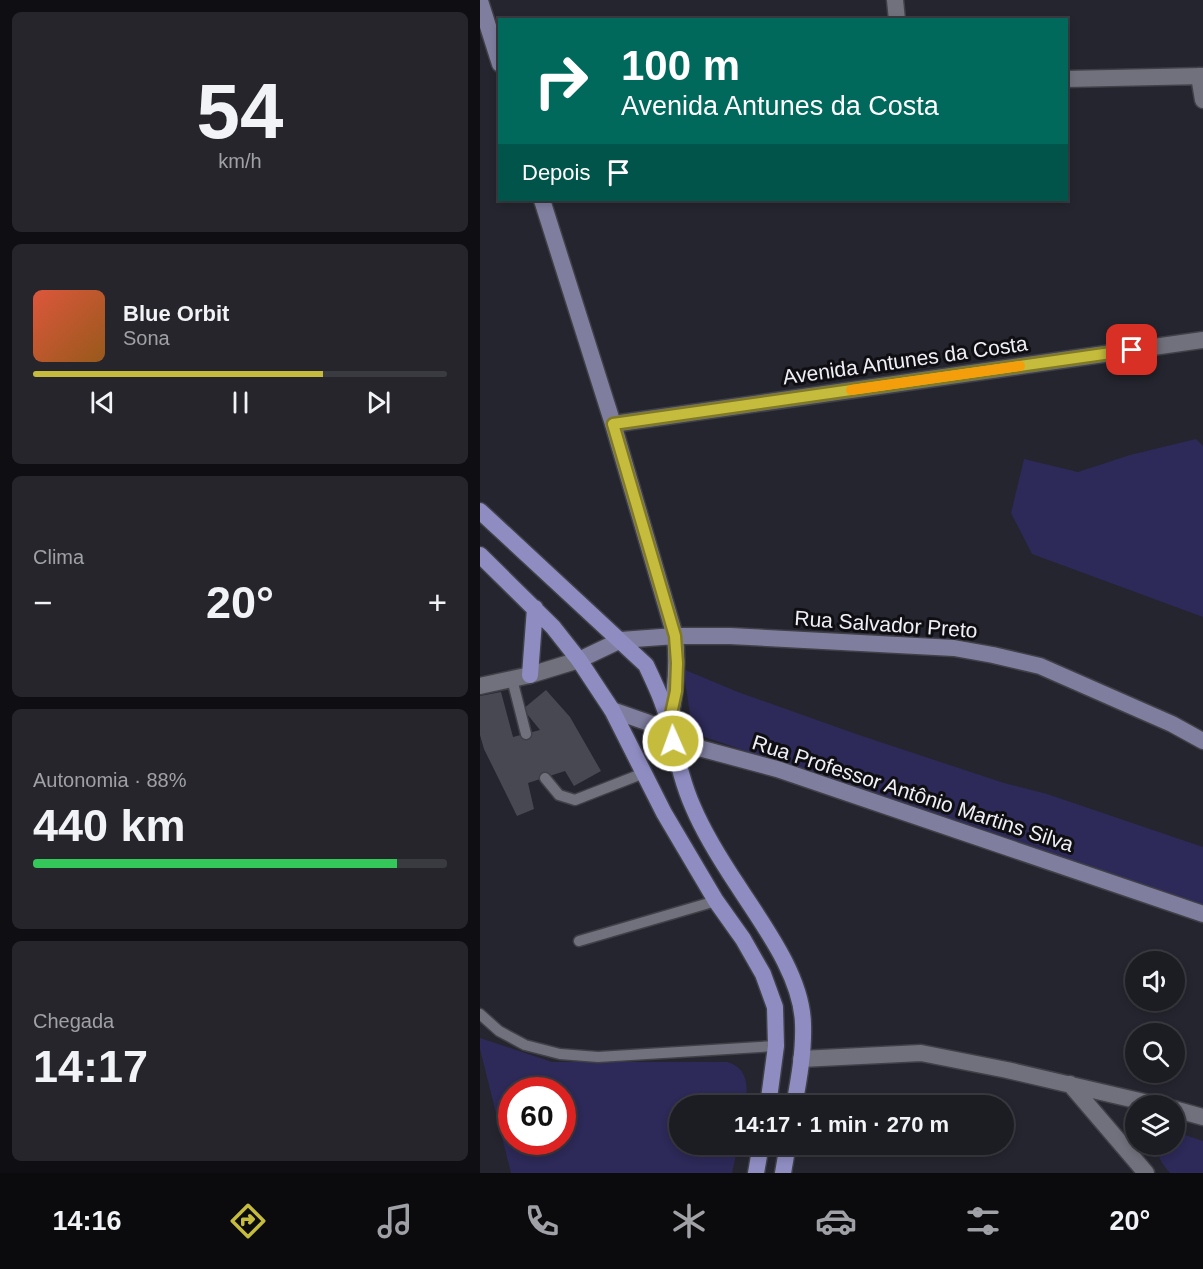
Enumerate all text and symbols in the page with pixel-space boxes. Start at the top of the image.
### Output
icon: right [522,42,600,120]
text: 100 m [621,42,740,89]
text: 54 [197,67,283,155]
text: Avenida Antunes da Costa [621,91,939,121]
text: km/h [218,150,262,172]
icon: arrive [602,156,635,189]
text: Depois [522,160,590,185]
text: Blue Orbit [123,301,229,326]
pin [1106,324,1157,375]
text: Sona [123,327,170,349]
street label: Avenida Antunes da Costa [781,331,1029,389]
icon: arrive [1115,333,1148,366]
icon: previous [86,386,119,419]
icon: pause [224,386,257,419]
icon: next [362,386,395,419]
text: Clima [33,546,84,568]
text: 20° [206,577,274,628]
text: − [33,584,52,621]
text: + [428,584,447,621]
street label: Rua Salvador Preto [794,606,978,642]
position arrow [641,709,705,773]
street label: Rua Professor Antônio Martins Silva [750,730,1077,856]
text: Autonomia · 88% [33,769,186,791]
text: 440 km [33,800,186,851]
map controls [1125,951,1185,1155]
button: sound [1125,951,1185,1011]
text: Chegada [33,1010,114,1032]
button: search [1125,1023,1185,1083]
text: 14:17 [33,1041,148,1092]
speed limit sign: 60 [498,1077,576,1155]
button: layers [1125,1095,1185,1155]
text: 14:17 · 1 min · 270 m [734,1112,949,1137]
icon: directions [227,1200,269,1242]
icon: music [374,1200,416,1242]
icon: phone [521,1200,563,1242]
icon: climate [668,1200,710,1242]
icon: car [815,1200,857,1242]
icon: filters [962,1200,1004,1242]
text: 14:16 [53,1206,122,1236]
text: 20° [1110,1206,1150,1236]

